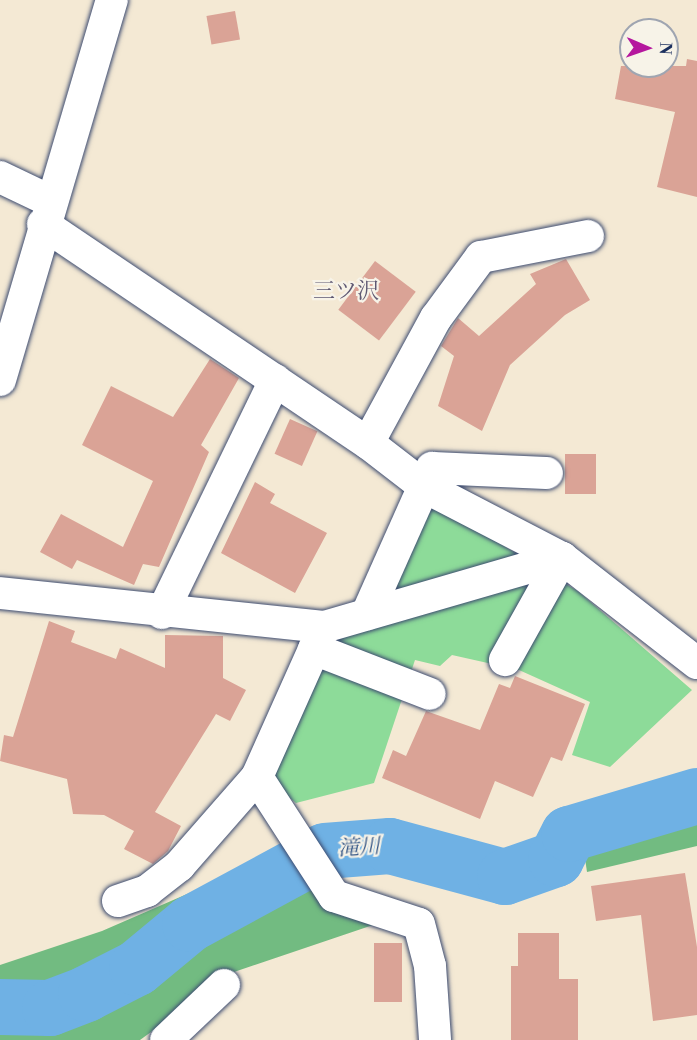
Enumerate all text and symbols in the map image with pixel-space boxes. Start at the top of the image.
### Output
north arrow [619,18,679,78]
text: N [655,42,675,55]
district label: 三ツ沢 [313,279,379,305]
water label: 滝川 [337,834,381,862]

